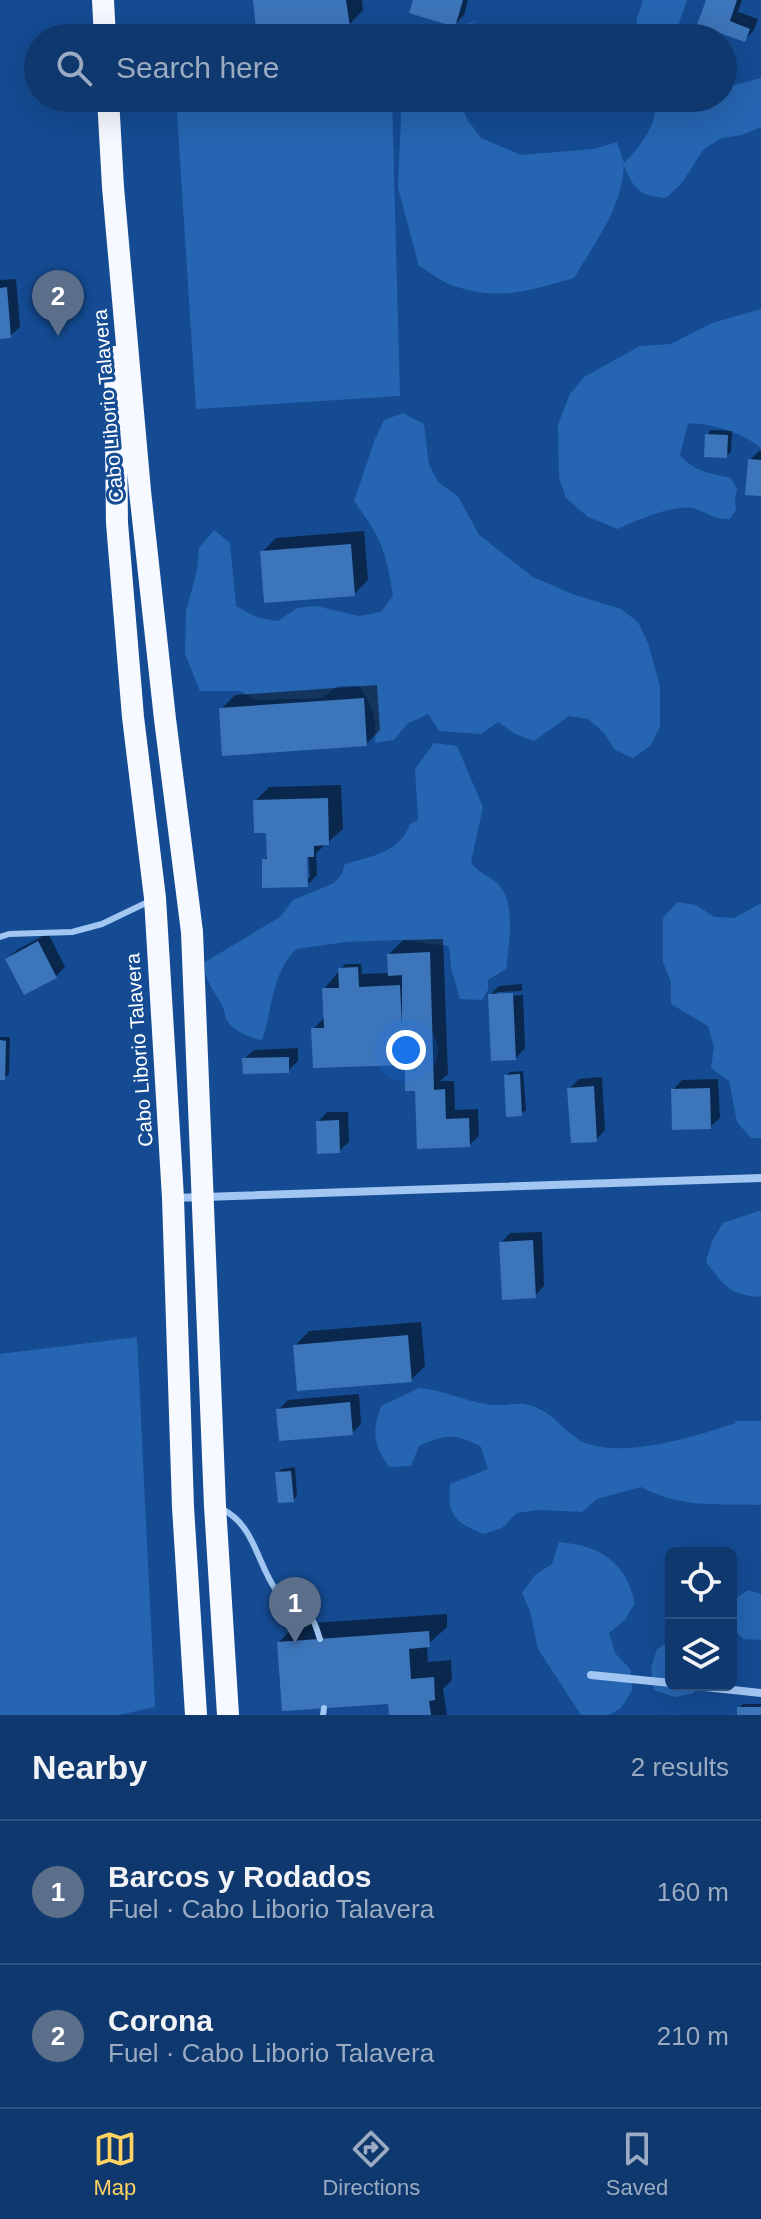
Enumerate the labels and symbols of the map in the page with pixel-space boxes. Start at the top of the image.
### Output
pin: 2 [32,270,84,336]
street label: Cabo Liborio Talavera [89,307,127,504]
street label: Cabo Liborio Talavera [121,951,157,1148]
your location [386,1030,426,1070]
pin: 1 [269,1577,321,1643]

